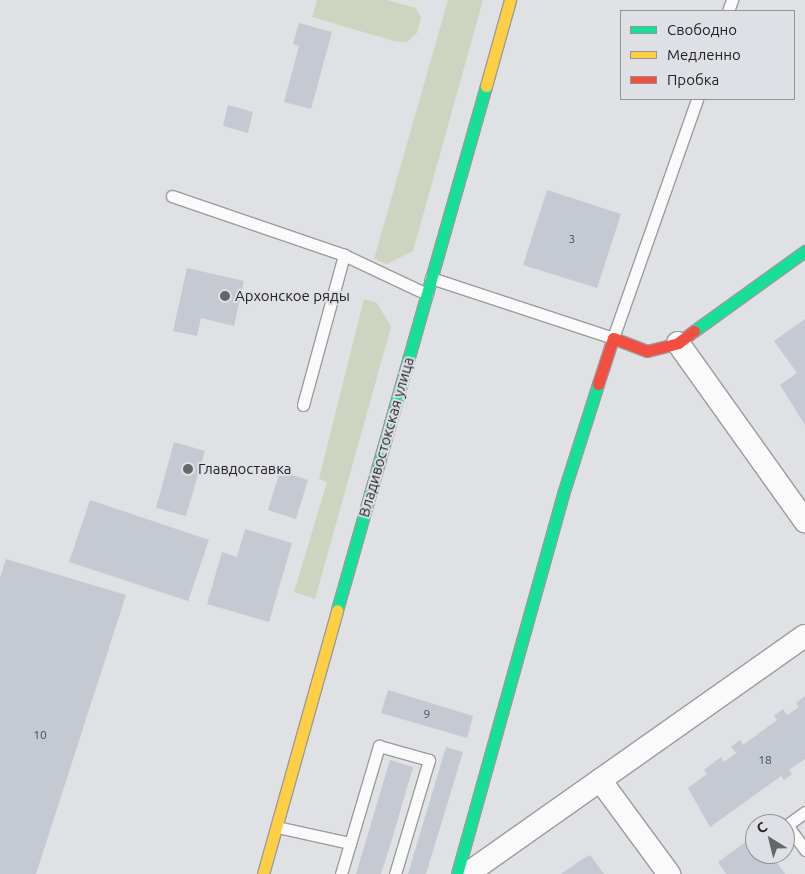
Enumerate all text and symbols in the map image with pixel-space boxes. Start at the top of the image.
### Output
legend [620,10,795,100]
text: Свободно [667,21,737,38]
text: Медленно [667,46,741,63]
text: Пробка [667,71,719,88]
house number: 3 [569,232,575,246]
place label: Архонское ряды [235,287,350,305]
marker: Архонское ряды [219,290,231,302]
street label: Владивостокская улица [354,355,418,519]
place label: Главдоставка [198,460,292,478]
marker: Главдоставка [182,463,194,475]
house number: 9 [424,707,430,721]
house number: 10 [33,728,47,742]
house number: 18 [758,753,772,767]
north arrow [745,814,795,864]
text: С [753,819,770,837]

